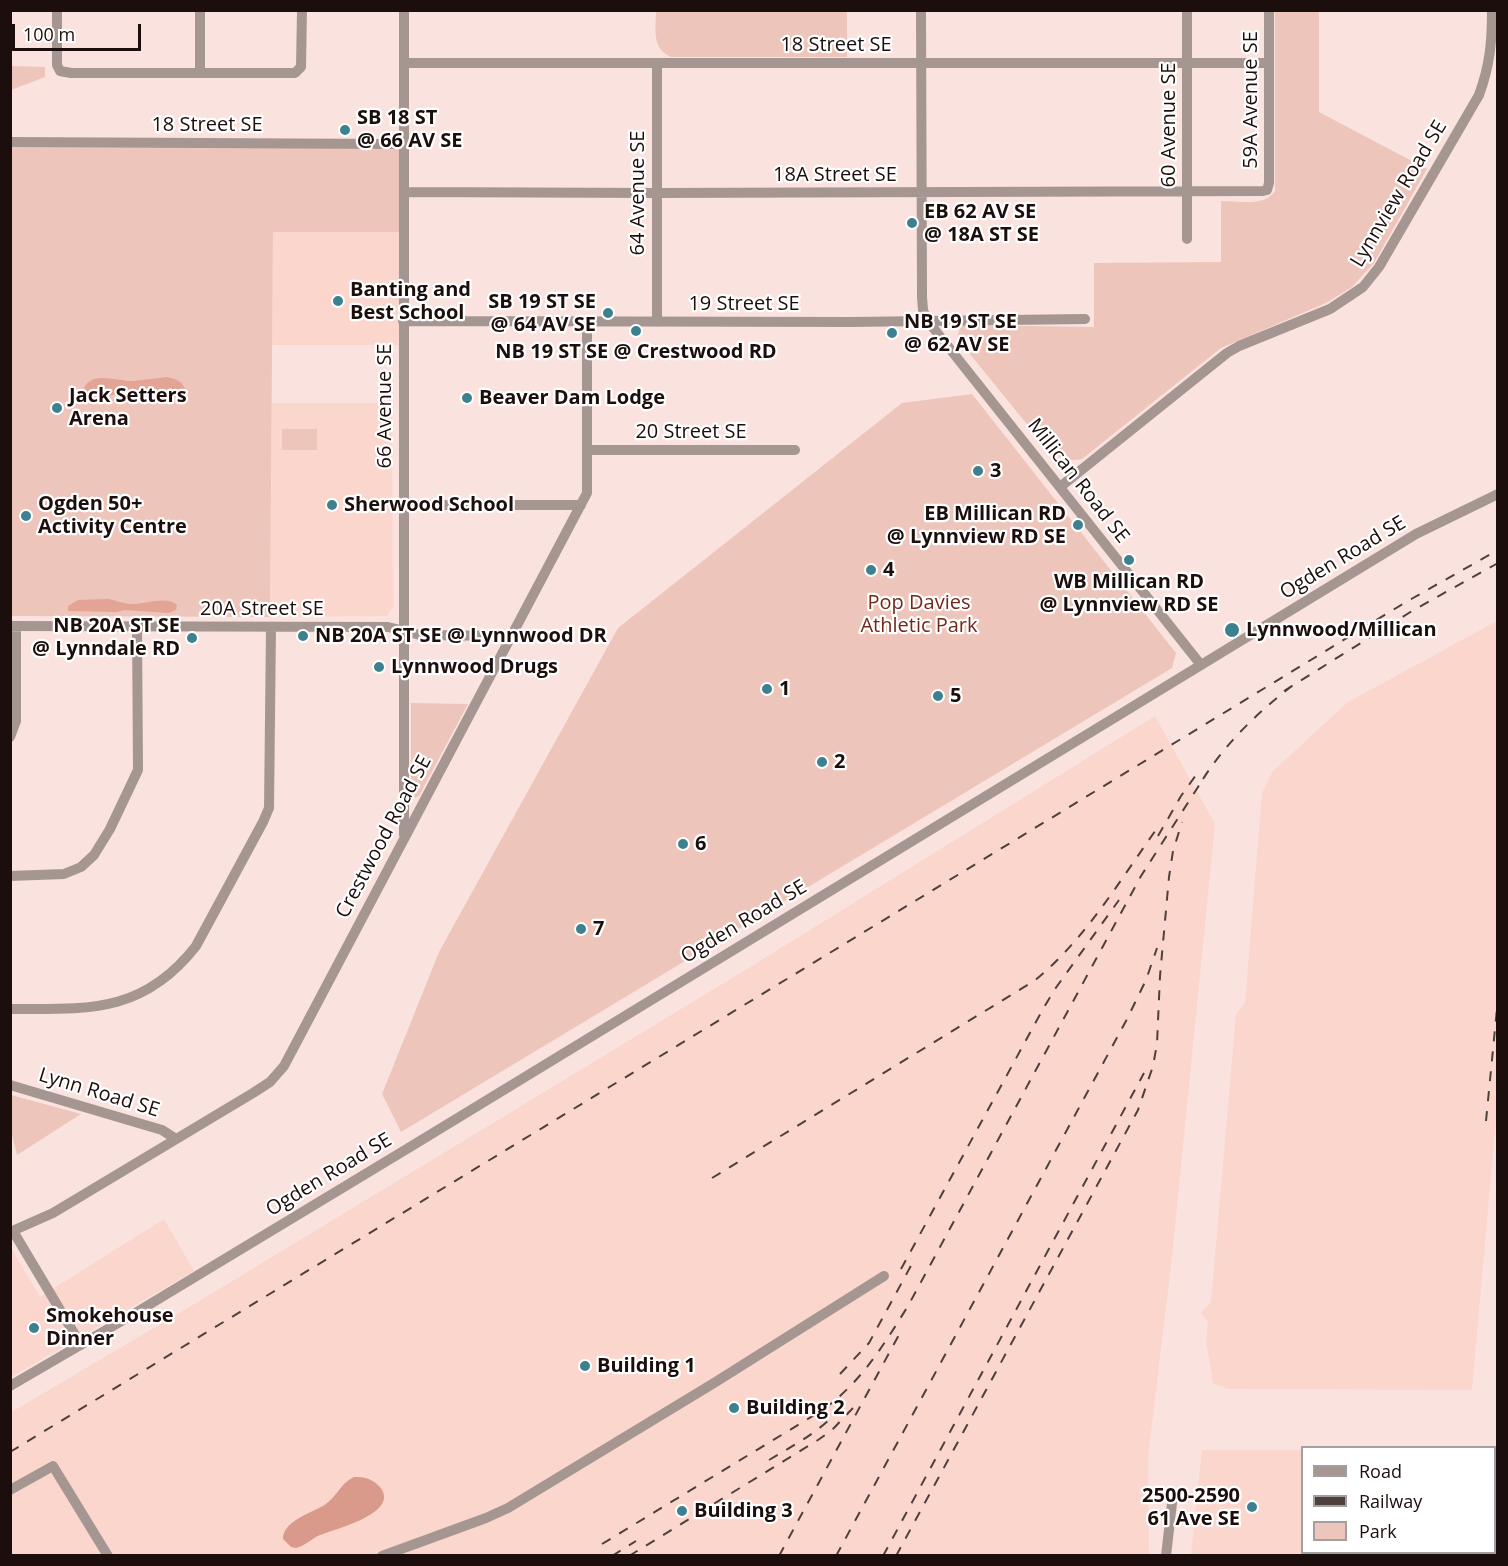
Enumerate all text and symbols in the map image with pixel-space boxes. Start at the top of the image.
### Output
scale bar [15,12,144,50]
text: 100 m [23,22,75,46]
street label: 59A Avenue SE [1239,31,1263,169]
street label: 18 Street SE [780,33,892,57]
street label: 60 Avenue SE [1157,63,1181,187]
place label: SB 18 ST @ 66 AV SE [357,106,462,153]
street label: 18 Street SE [151,113,263,137]
street label: Lynnview Road SE [1346,116,1452,272]
marker: SB 18 ST @ 66 AV SE [338,123,352,137]
street label: 64 Avenue SE [626,131,650,255]
street label: 18A Street SE [773,163,897,187]
place label: EB 62 AV SE @ 18A ST SE [924,200,1039,247]
marker: EB 62 AV SE @ 18A ST SE [905,216,919,230]
place label: Banting and Best School [350,278,471,325]
place label: SB 19 ST SE @ 64 AV SE [488,290,596,337]
street label: 19 Street SE [688,292,800,316]
marker: Banting and Best School [331,294,345,308]
marker: SB 19 ST SE @ 64 AV SE [601,306,615,320]
place label: NB 19 ST SE @ 62 AV SE [904,310,1017,357]
marker: NB 19 ST SE @ Crestwood RD [629,324,643,338]
marker: NB 19 ST SE @ 62 AV SE [885,326,899,340]
place label: NB 19 ST SE @ Crestwood RD [495,340,777,364]
street label: 66 Avenue SE [373,344,397,468]
place label: Jack Setters Arena [69,384,187,431]
place label: Beaver Dam Lodge [479,386,665,410]
marker: Beaver Dam Lodge [460,391,474,405]
marker: Jack Setters Arena [50,401,64,415]
street label: Millican Road SE [1022,414,1134,548]
street label: 20 Street SE [635,420,747,444]
place label: 3 [990,459,1001,483]
marker: 3 [971,464,985,478]
place label: Ogden 50+ Activity Centre [38,492,187,539]
place label: Sherwood School [344,493,514,517]
marker: Sherwood School [325,498,339,512]
place label: EB Millican RD @ Lynnview RD SE [887,502,1066,549]
marker: Ogden 50+ Activity Centre [19,509,33,523]
street label: Ogden Road SE [1276,511,1410,605]
marker: EB Millican RD @ Lynnview RD SE [1071,518,1085,532]
marker: WB Millican RD @ Lynnview RD SE [1122,553,1136,567]
place label: 4 [883,558,894,582]
marker: 4 [864,563,878,577]
place label: WB Millican RD @ Lynnview RD SE [1039,570,1219,617]
park label: Pop Davies Athletic Park [860,591,978,638]
street label: 20A Street SE [200,597,324,621]
place label: NB 20A ST SE @ Lynndale RD [32,614,180,661]
place label: Lynnwood/Millican [1246,618,1437,642]
marker: Lynnwood/Millican [1223,621,1241,639]
place label: NB 20A ST SE @ Lynnwood DR [315,624,607,648]
marker: NB 20A ST SE @ Lynnwood DR [296,629,310,643]
marker: NB 20A ST SE @ Lynndale RD [185,631,199,645]
place label: Lynnwood Drugs [391,655,558,679]
marker: Lynnwood Drugs [372,660,386,674]
place label: 1 [779,677,790,701]
marker: 1 [760,682,774,696]
place label: 5 [950,684,961,708]
marker: 5 [931,689,945,703]
place label: 2 [834,750,845,774]
street label: Crestwood Road SE [331,752,437,922]
marker: 2 [815,755,829,769]
place label: 6 [695,832,706,856]
marker: 6 [676,837,690,851]
street label: Ogden Road SE [677,875,811,969]
place label: 7 [593,917,604,941]
marker: 7 [574,922,588,936]
street label: Lynn Road SE [36,1063,162,1123]
street label: Ogden Road SE [262,1128,396,1222]
place label: Smokehouse Dinner [46,1304,174,1351]
marker: Smokehouse Dinner [27,1321,41,1335]
place label: Building 1 [597,1354,696,1378]
marker: Building 1 [578,1359,592,1373]
place label: Building 2 [746,1396,845,1420]
marker: Building 2 [727,1401,741,1415]
legend [1301,1446,1496,1554]
text: Road [1359,1459,1402,1483]
place label: 2500-2590 61 Ave SE [1142,1484,1240,1531]
text: Railway [1359,1489,1422,1513]
place label: Building 3 [694,1499,793,1523]
marker: 2500-2590 61 Ave SE [1245,1500,1259,1514]
marker: Building 3 [675,1504,689,1518]
text: Park [1359,1519,1397,1543]

